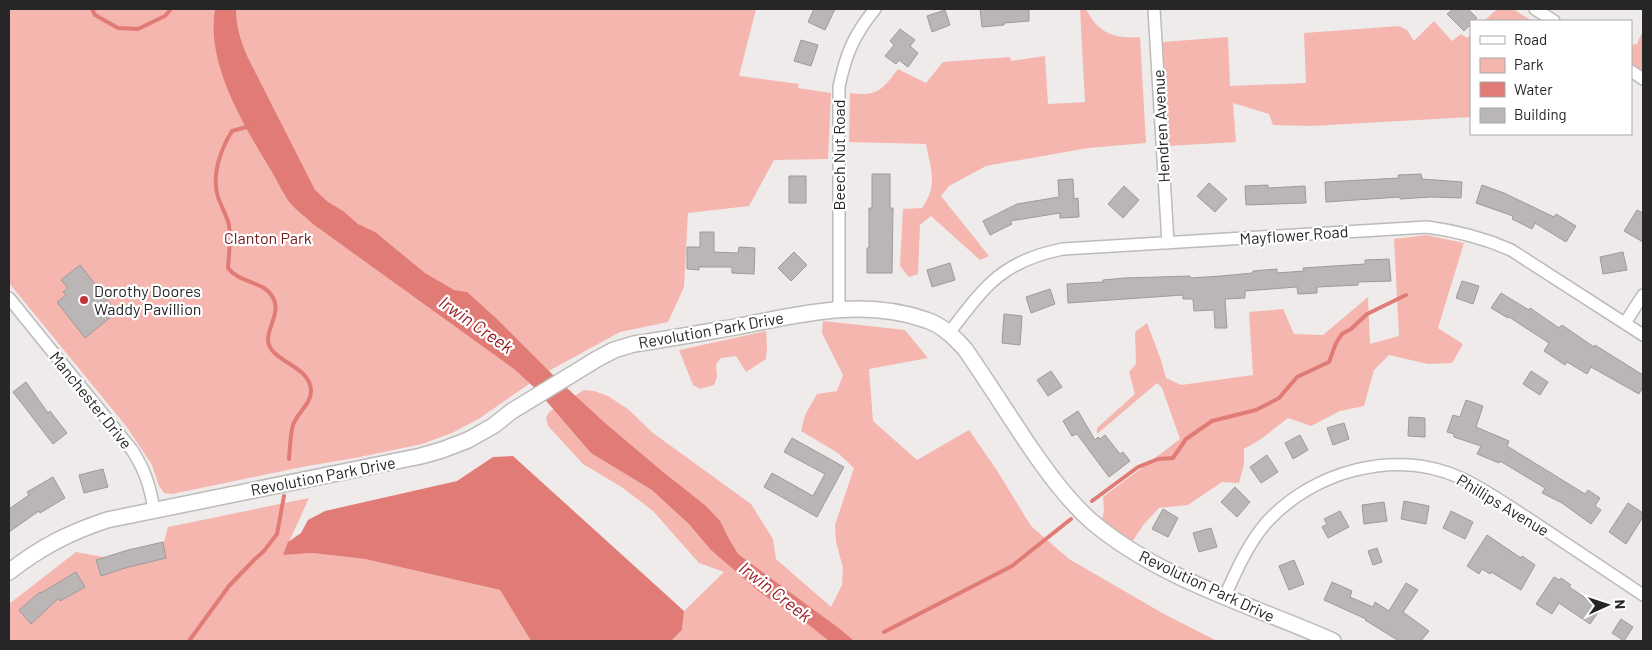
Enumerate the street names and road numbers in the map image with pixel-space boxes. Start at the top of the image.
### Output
street label: Hendren Avenue [1148,69,1173,183]
street label: Beech Nut Road [829,99,848,211]
street label: Mayflower Road [1239,221,1349,248]
street label: Revolution Park Drive [637,307,785,352]
street label: Manchester Drive [46,347,136,452]
street label: Revolution Park Drive [249,452,397,499]
street label: Phillips Avenue [1454,470,1553,540]
street label: Revolution Park Drive [1137,546,1278,625]

